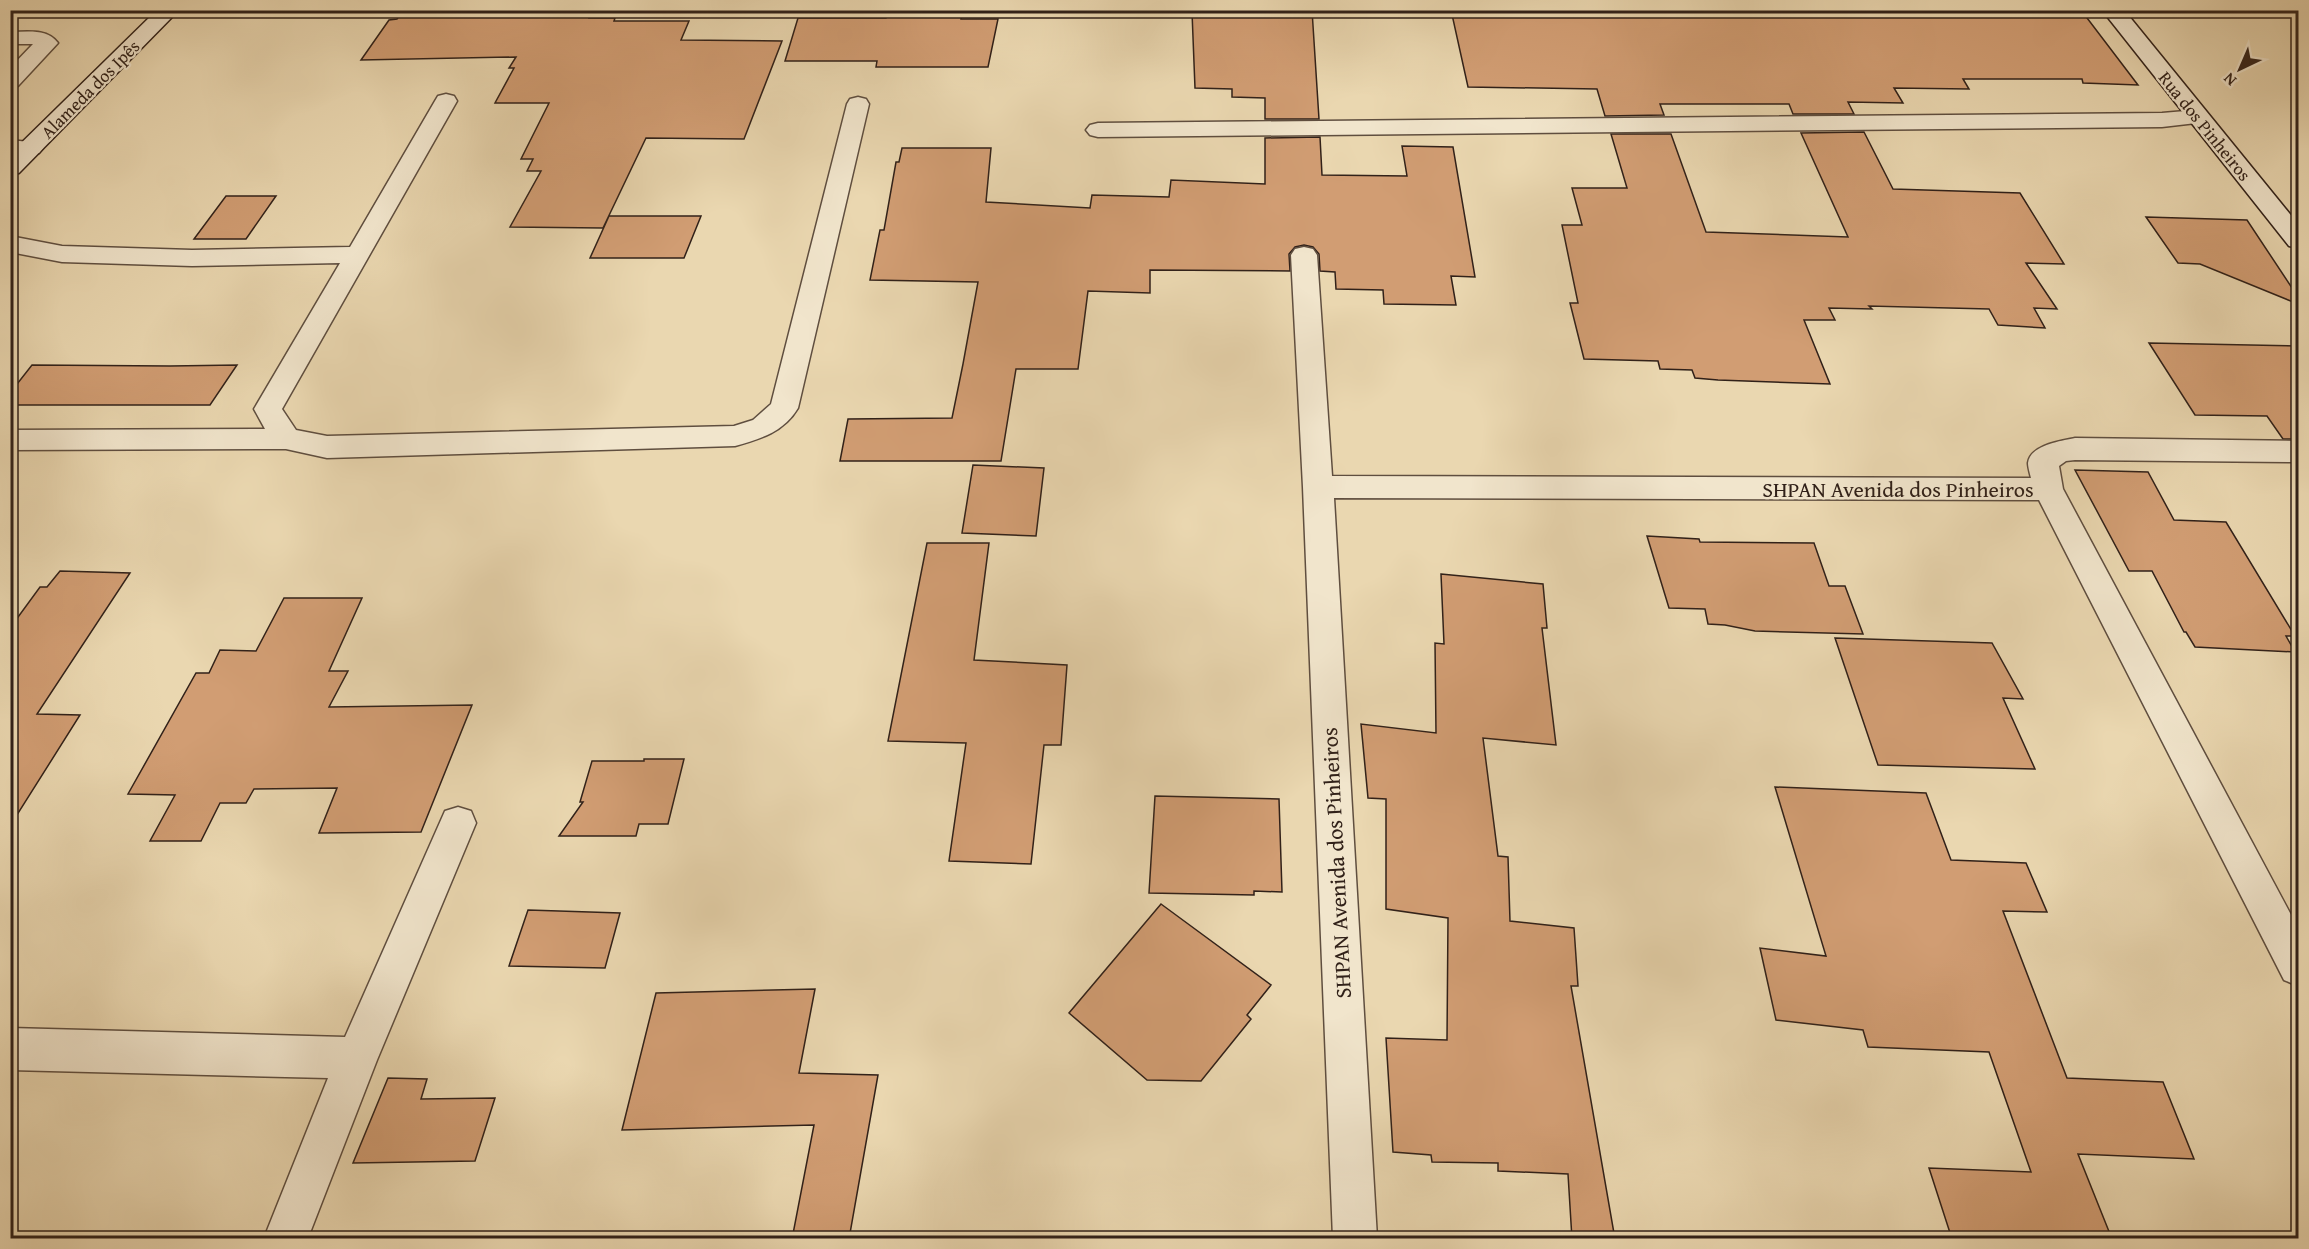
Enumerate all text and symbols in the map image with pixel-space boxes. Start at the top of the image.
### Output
street label: Alameda dos Ipês [34,33,146,145]
north arrow [2210,39,2270,99]
street label: Rua dos Pinheiros [2152,65,2258,187]
text: N [2217,67,2242,92]
street label: SHPAN Avenida dos Pinheiros [1762,473,2034,505]
street label: SHPAN Avenida dos Pinheiros [1313,727,1359,999]

